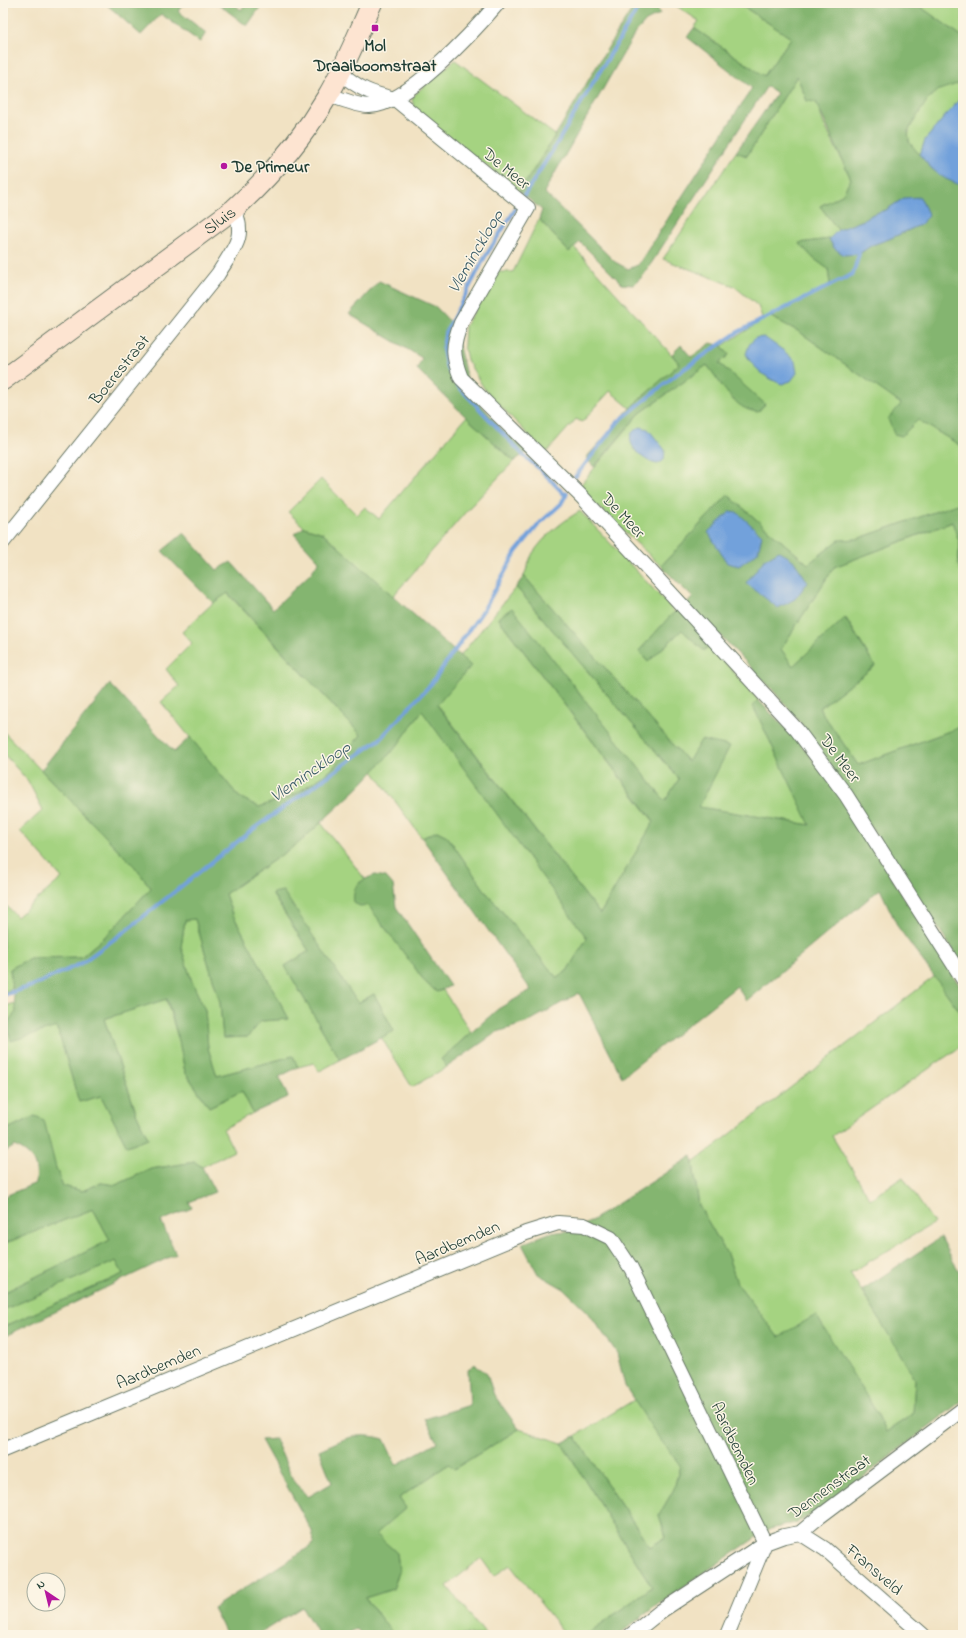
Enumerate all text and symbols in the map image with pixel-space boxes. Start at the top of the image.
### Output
marker: Mol Draaiboomstraat [370,23,380,33]
place label: Mol Draaiboomstraat [313,34,437,79]
street label: De Meer [476,141,536,197]
place label: De Primeur [231,155,310,180]
marker: De Primeur [219,161,229,171]
street label: Sluis [199,201,242,242]
water label: Vleminckloop [442,204,512,299]
street label: Boerestraat [83,329,157,411]
street label: De Meer [594,487,651,545]
street label: De Meer [813,729,867,789]
water label: Vleminckloop [266,735,358,810]
street label: Aardbemden [411,1214,504,1272]
street label: Aardbemden [112,1338,205,1396]
street label: Aardbemden [704,1398,766,1489]
street label: Dennenstraat [783,1449,877,1526]
street label: Fransveld [839,1538,908,1602]
north arrow [26,1572,66,1612]
text: N [33,1576,48,1593]

